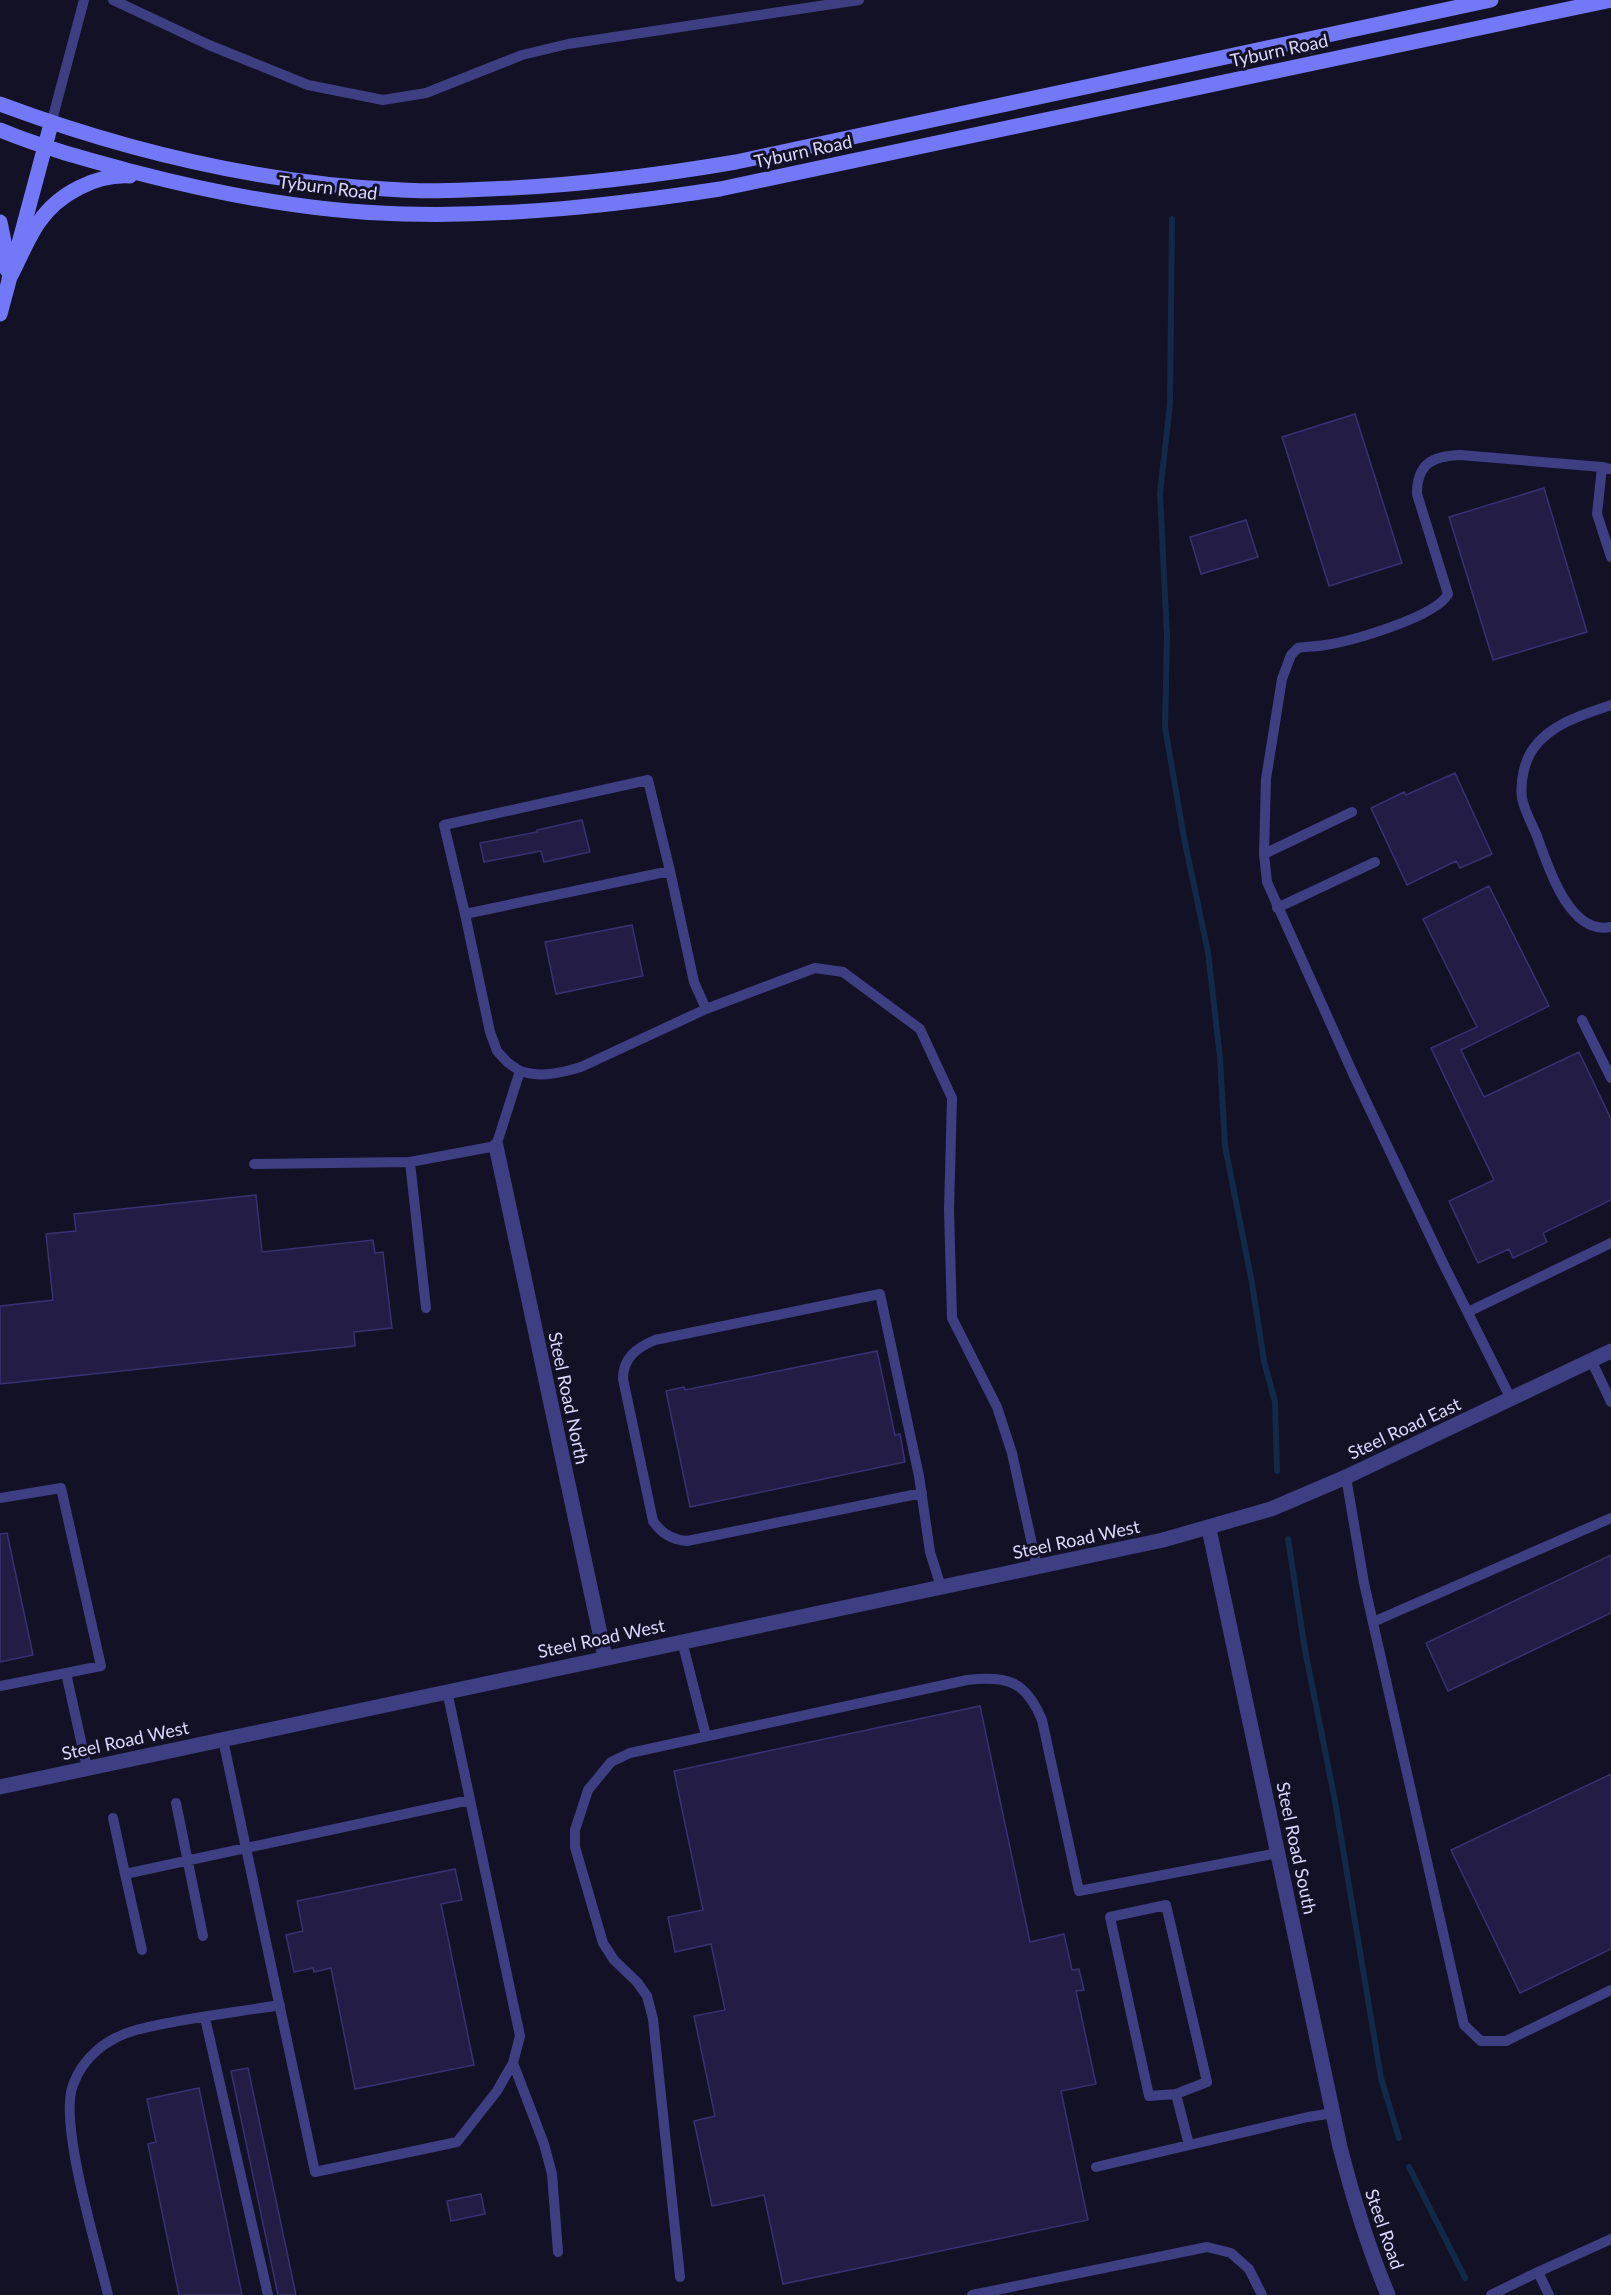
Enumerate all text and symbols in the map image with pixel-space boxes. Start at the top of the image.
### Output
street label: Tyburn Road [1228,29,1330,71]
street label: Tyburn Road [752,130,854,172]
street label: Tyburn Road [277,170,379,204]
street label: Steel Road North [544,1330,594,1466]
street label: Steel Road East [1344,1392,1464,1464]
street label: Steel Road West [1010,1515,1142,1563]
street label: Steel Road West [535,1614,667,1662]
street label: Steel Road West [59,1716,191,1764]
street label: Steel Road South [1272,1780,1322,1916]
street label: Steel Road [1361,2186,1409,2272]

